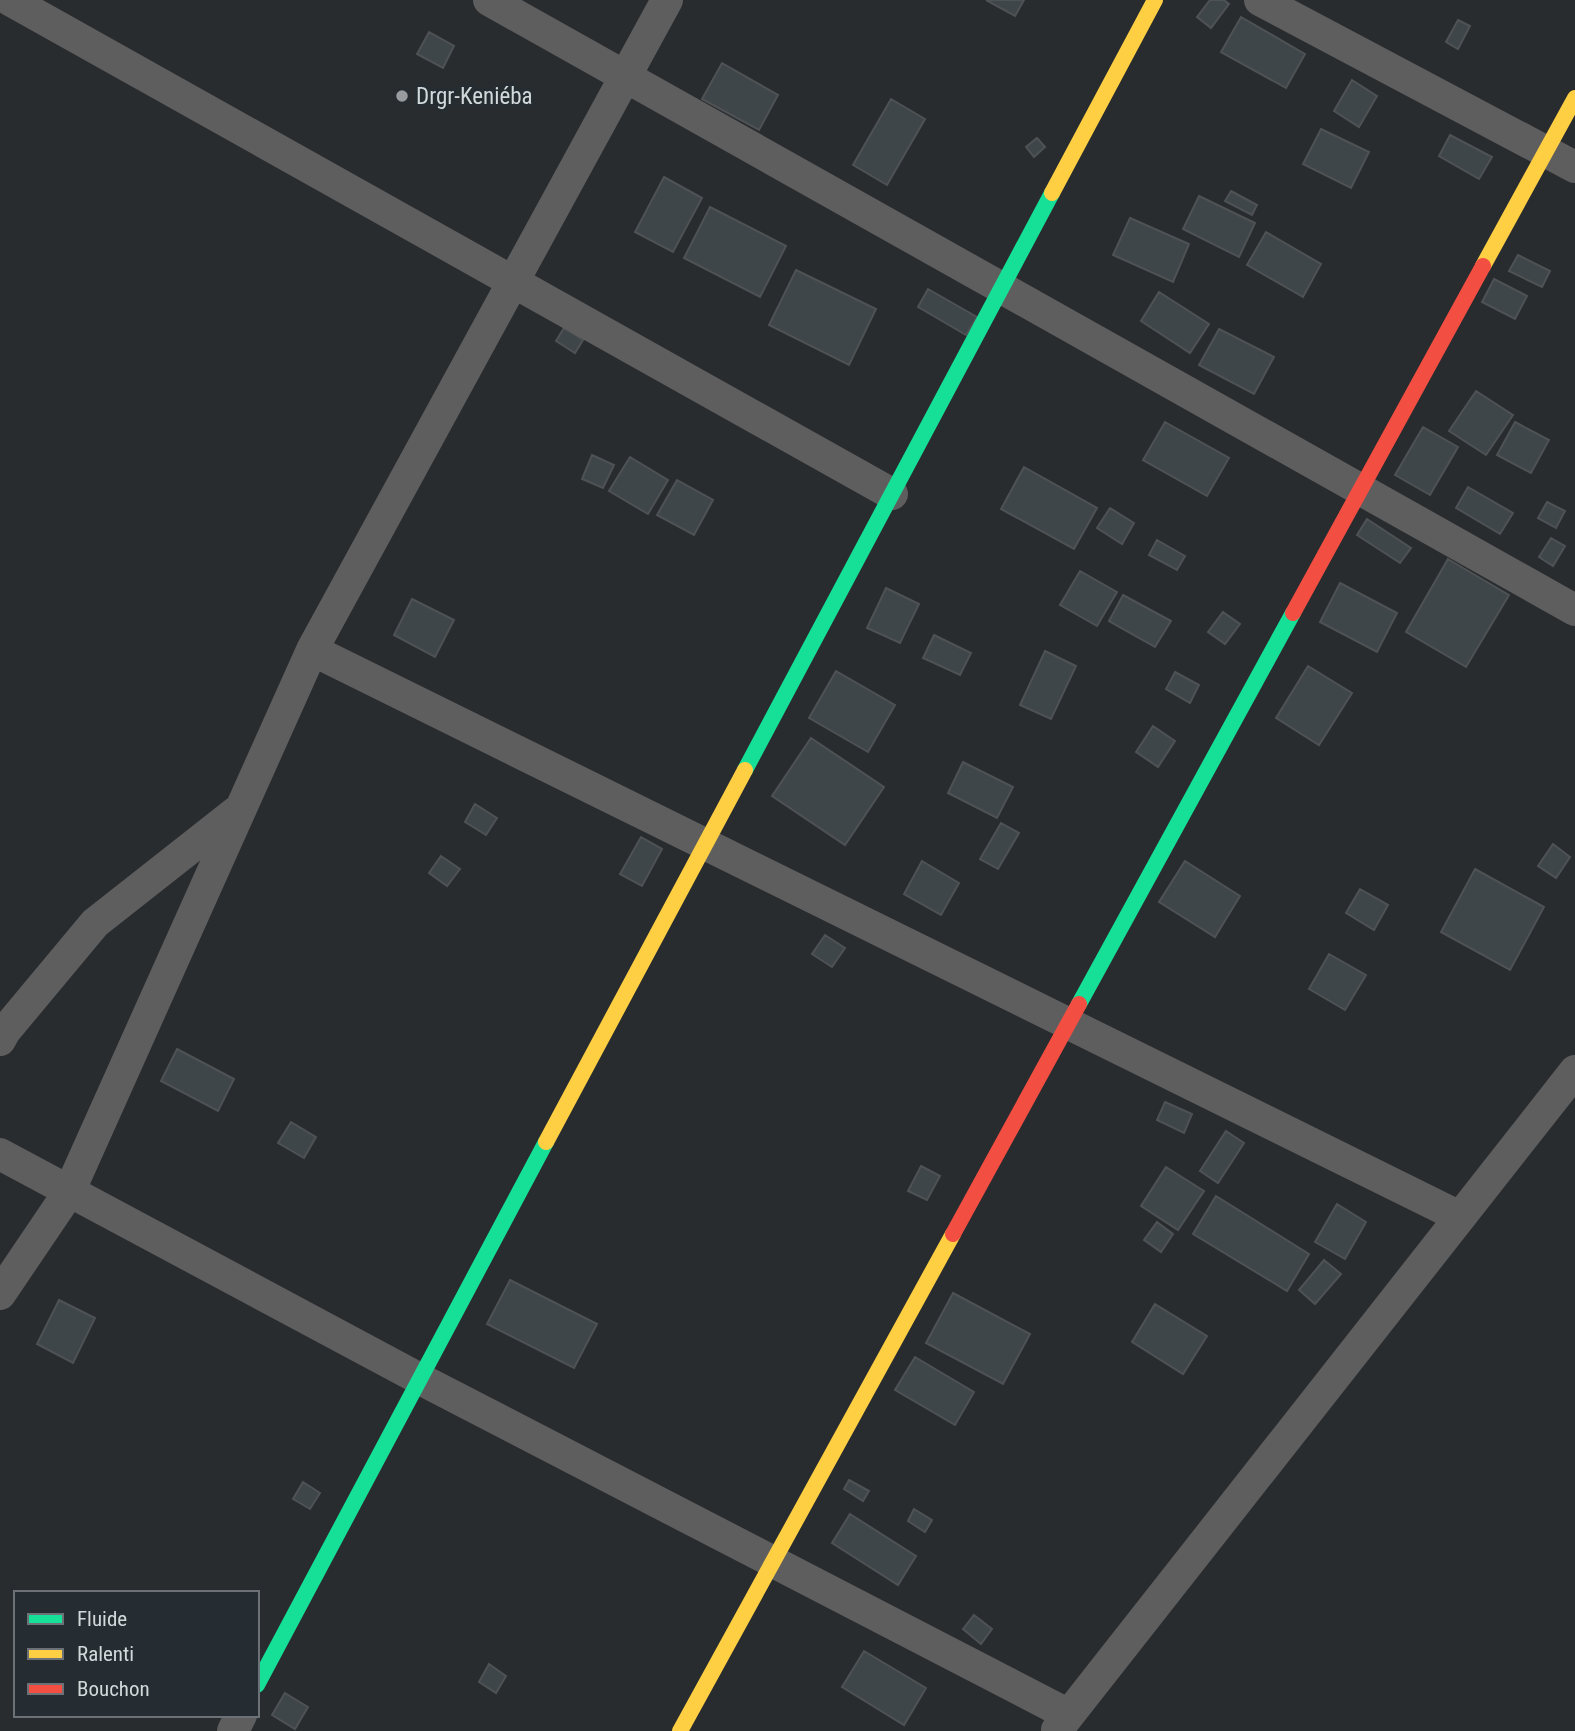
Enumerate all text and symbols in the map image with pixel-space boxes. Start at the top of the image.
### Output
place label: Drgr-Keniéba [416,83,533,110]
marker: Drgr-Keniéba [394,88,410,104]
legend [14,1591,259,1717]
text: Fluide [77,1607,127,1631]
text: Ralenti [77,1642,134,1666]
text: Bouchon [77,1677,150,1701]

